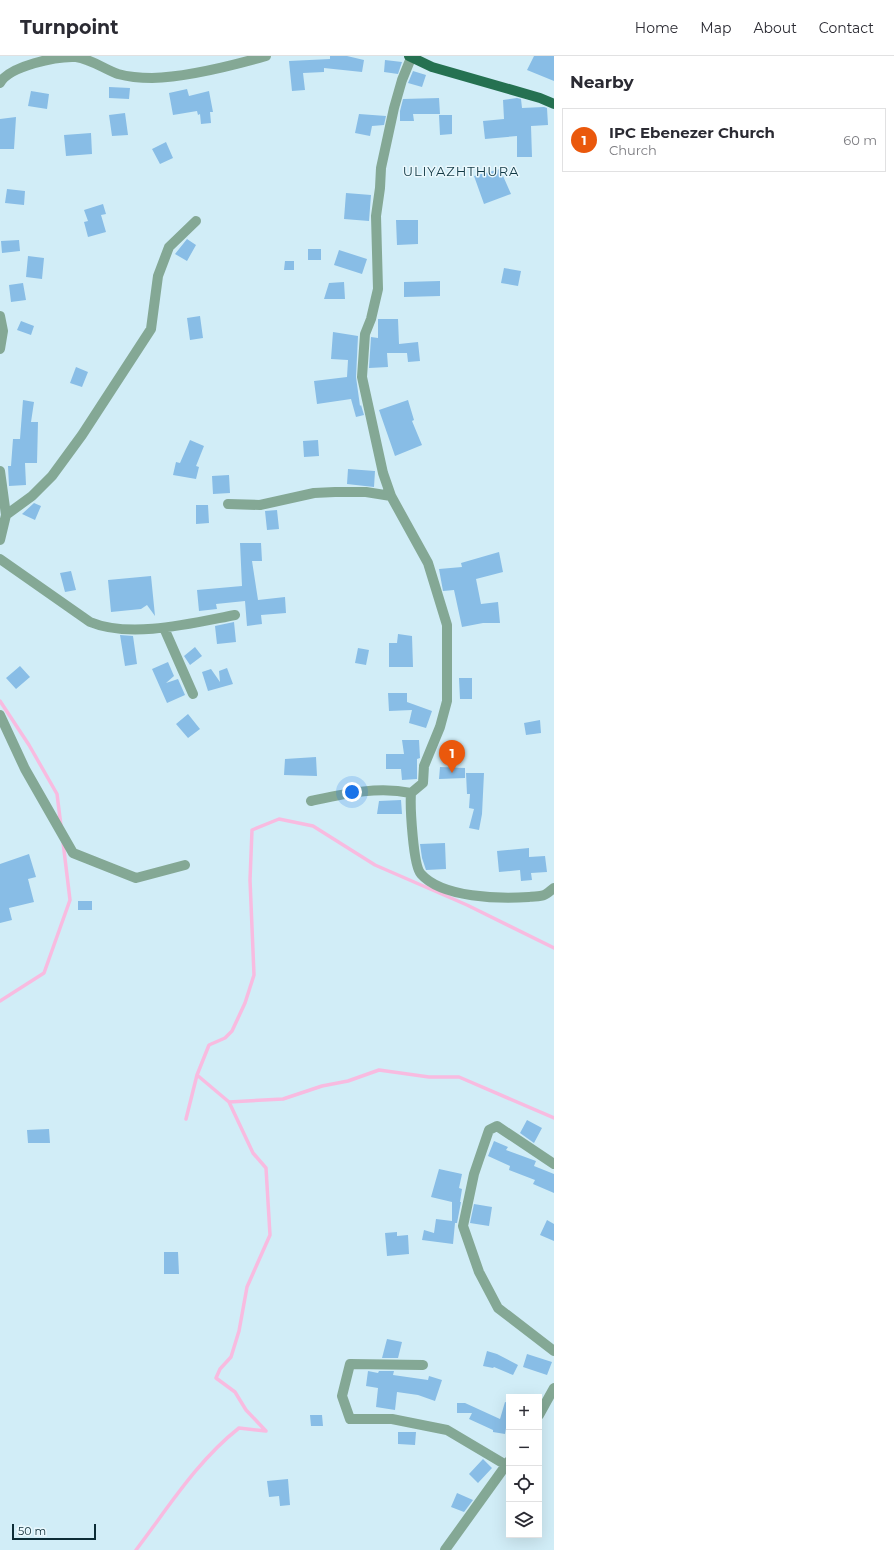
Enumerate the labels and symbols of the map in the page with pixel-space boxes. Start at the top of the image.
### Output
district label: ULIYAZHTHURA [403,163,519,179]
pin: 1 [439,740,465,773]
your location [342,782,362,802]
scale bar [12,1522,96,1541]

